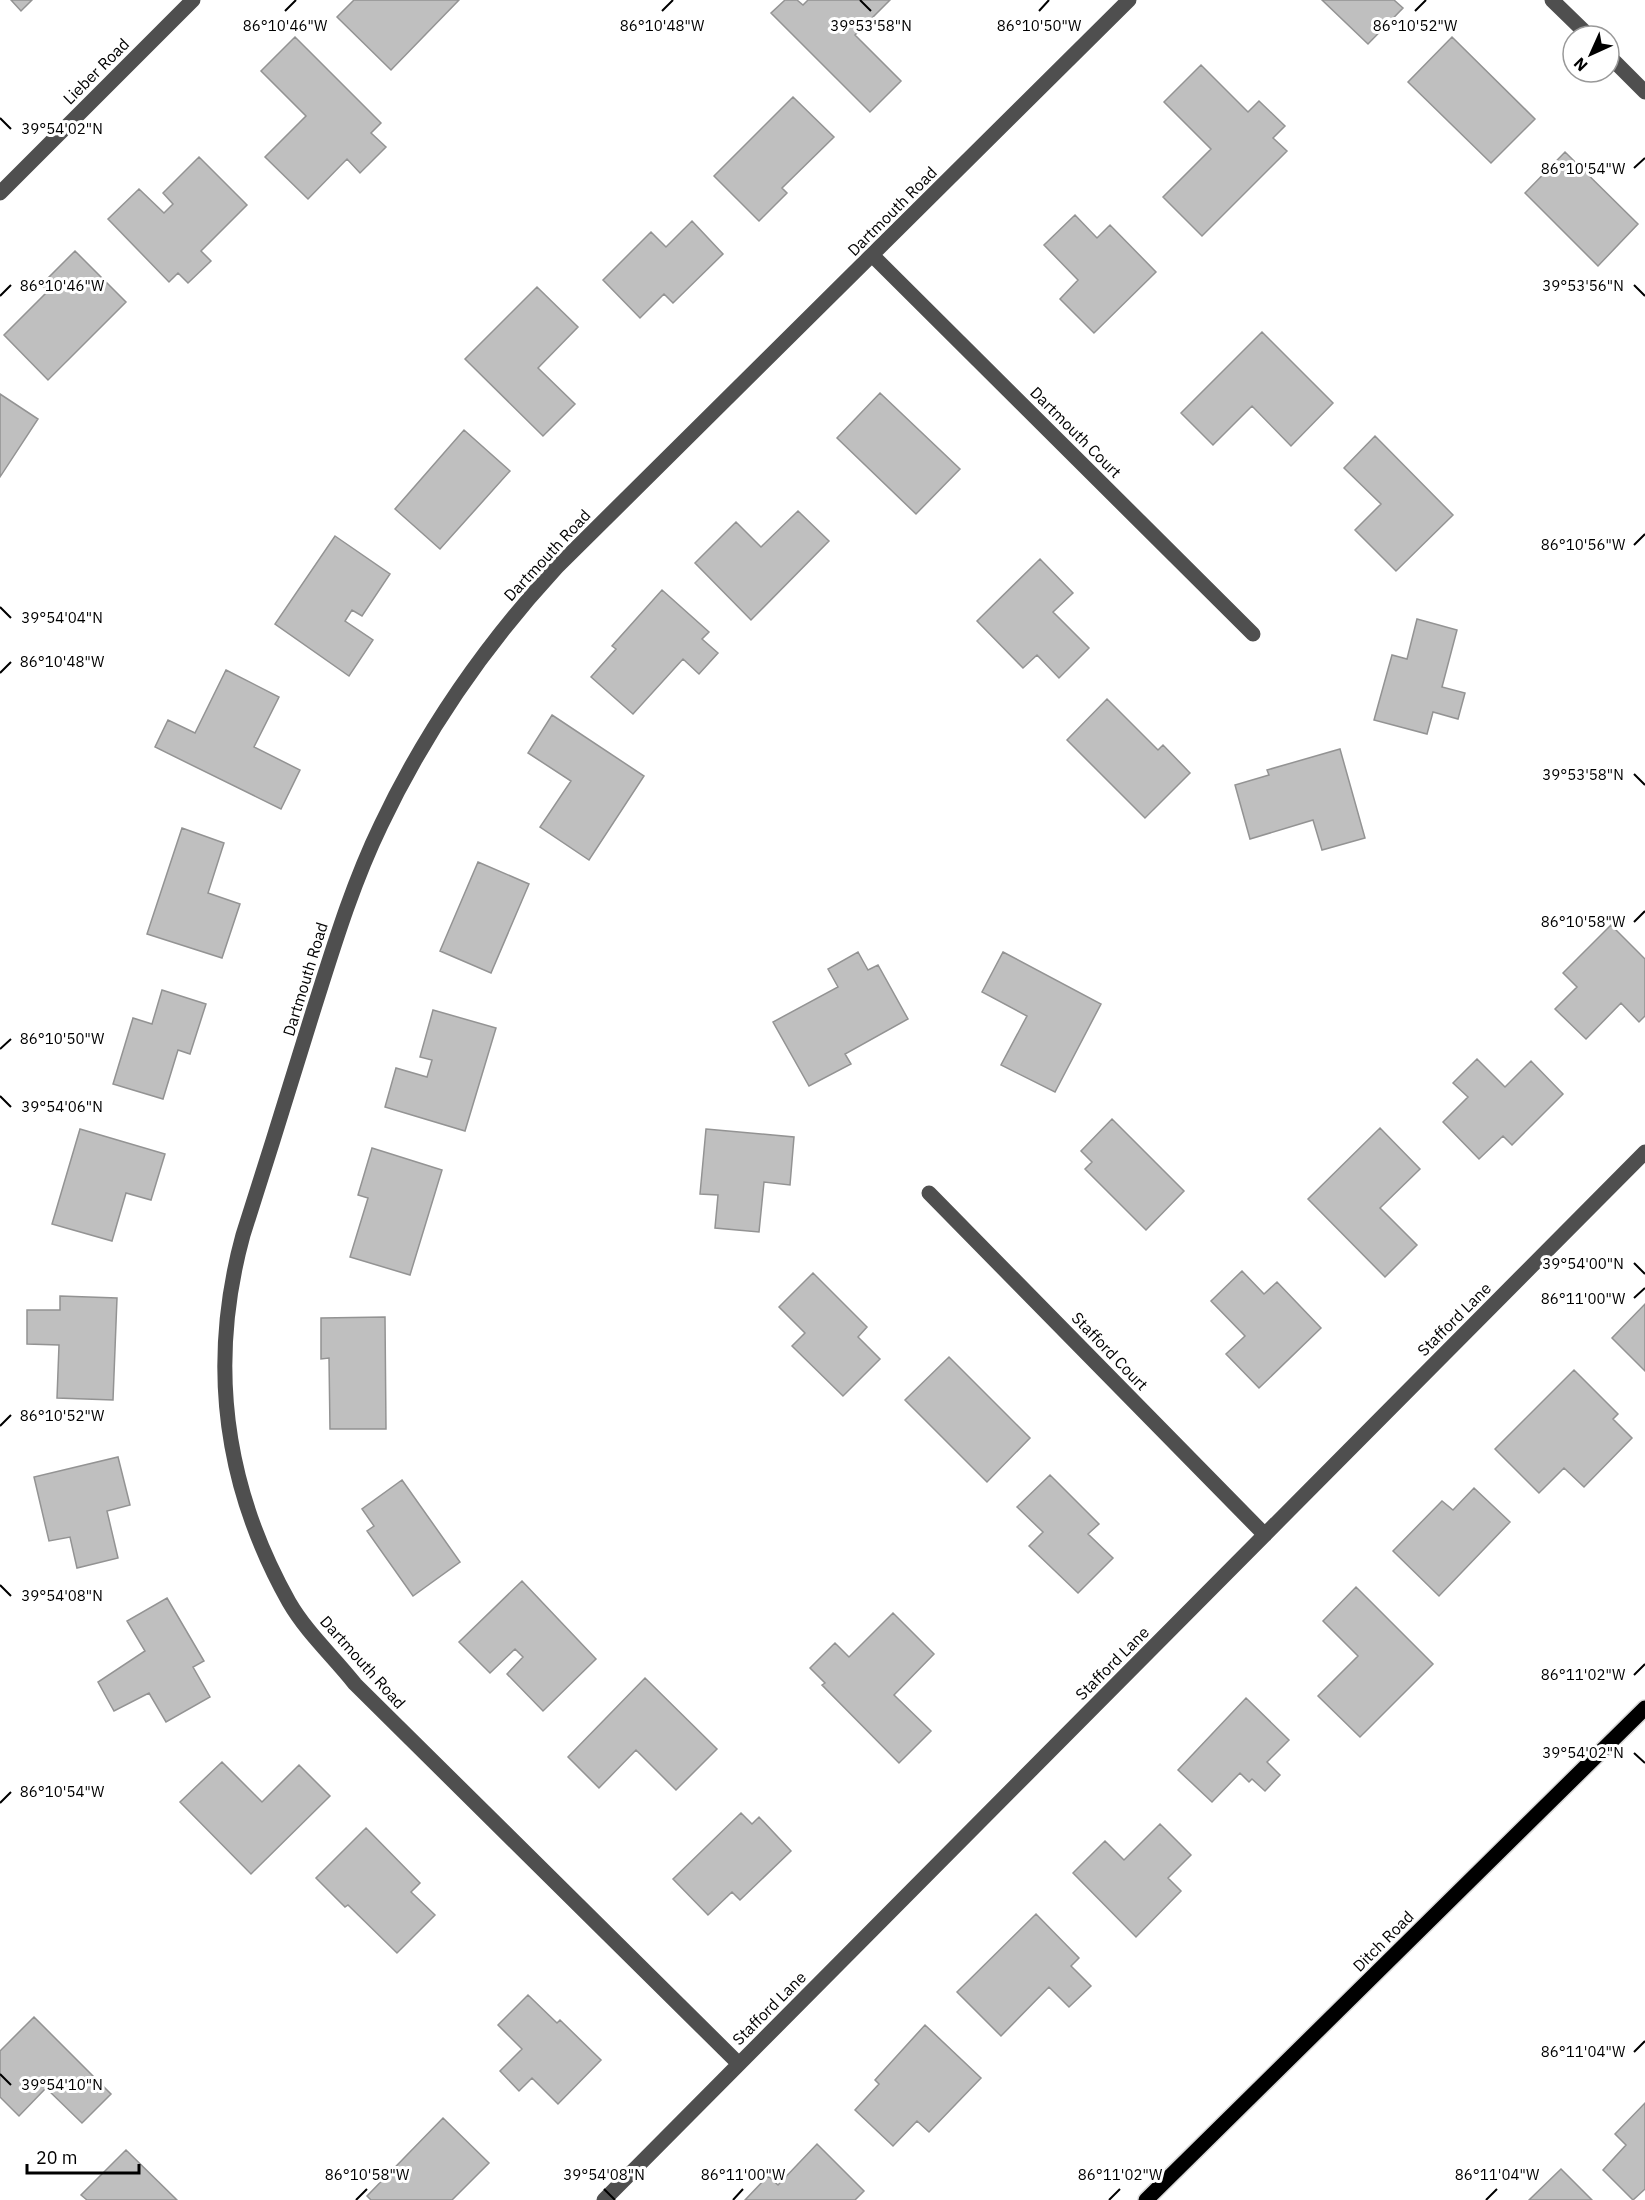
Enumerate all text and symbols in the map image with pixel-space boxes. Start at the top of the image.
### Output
text: 86°10'46"W [243,16,328,35]
text: 86°10'48"W [620,16,705,35]
text: 39°53'58"N [830,16,912,35]
text: 86°10'50"W [997,16,1082,35]
text: 86°10'52"W [1373,16,1458,35]
north arrow [1561,24,1621,84]
street label: Lieber Road [59,34,133,108]
text: N [1569,53,1592,76]
text: 39°54'02"N [21,119,103,138]
text: 86°10'54"W [1541,159,1626,178]
street label: Dartmouth Road [843,162,941,260]
text: 86°10'46"W [20,276,105,295]
text: 39°53'56"N [1542,276,1624,295]
street label: Dartmouth Court [1026,382,1126,482]
street label: Dartmouth Road [499,505,595,605]
text: 86°10'56"W [1541,535,1626,554]
text: 39°54'04"N [21,608,103,627]
text: 86°10'48"W [20,652,105,671]
text: 39°53'58"N [1542,765,1624,784]
text: 86°10'58"W [1541,912,1626,931]
street label: Dartmouth Road [278,920,332,1038]
text: 86°10'50"W [20,1029,105,1048]
text: 39°54'06"N [21,1097,103,1116]
text: 39°54'00"N [1542,1254,1624,1273]
street label: Stafford Lane [1413,1278,1495,1360]
text: 86°11'00"W [1541,1289,1626,1308]
street label: Stafford Court [1068,1308,1152,1394]
text: 86°10'52"W [20,1406,105,1425]
text: 39°54'08"N [21,1586,103,1605]
street label: Dartmouth Road [316,1611,410,1713]
street label: Stafford Lane [1071,1622,1153,1704]
text: 86°11'02"W [1541,1665,1626,1684]
text: 39°54'02"N [1542,1743,1624,1762]
text: 86°10'54"W [20,1782,105,1801]
street label: Ditch Road [1348,1906,1418,1976]
street label: Stafford Lane [728,1967,810,2049]
text: 86°11'04"W [1541,2042,1626,2061]
text: 39°54'10"N [21,2075,103,2094]
scale bar [27,2137,140,2175]
text: 20 m [36,2146,78,2169]
text: 86°10'58"W [325,2165,410,2184]
text: 39°54'08"N [563,2165,645,2184]
text: 86°11'00"W [701,2165,786,2184]
text: 86°11'02"W [1078,2165,1163,2184]
text: 86°11'04"W [1455,2165,1540,2184]

